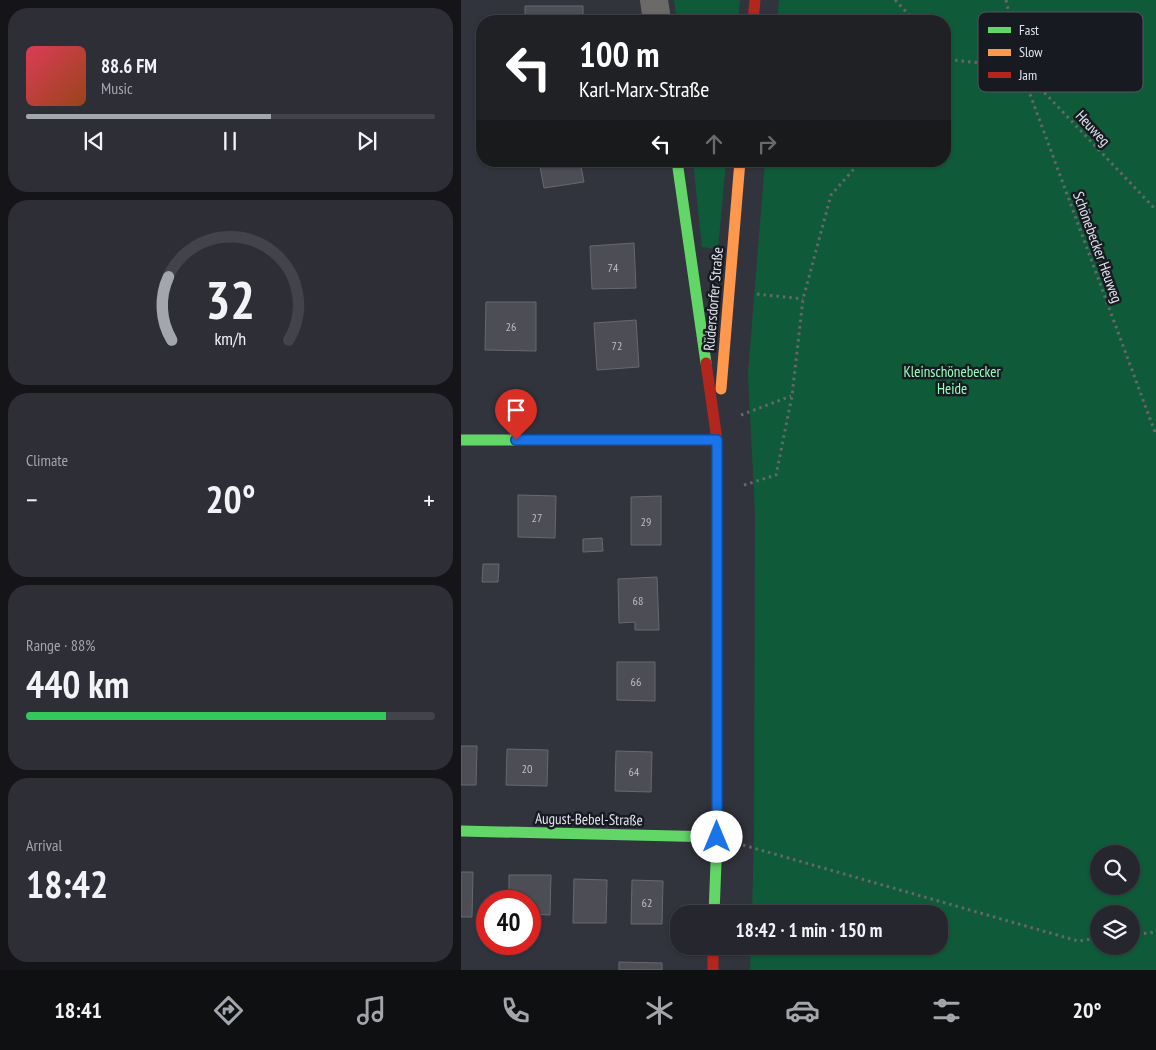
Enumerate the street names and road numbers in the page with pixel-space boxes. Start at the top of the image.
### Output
street label: Heuweg [1072,106,1114,150]
street label: Schönebecker Heuweg [1069,189,1127,305]
street label: Rüdersdorfer Straße [699,246,727,352]
street label: August-Bebel-Straße [535,809,643,829]

